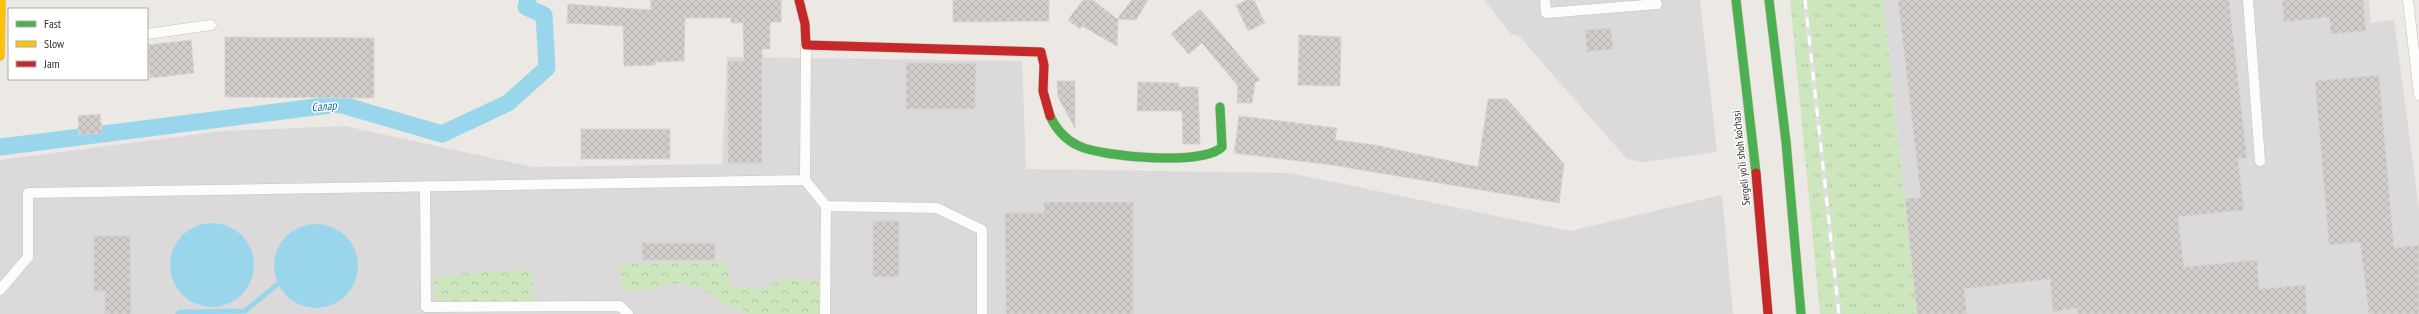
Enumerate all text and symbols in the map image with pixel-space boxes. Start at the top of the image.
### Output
legend [8,8,148,80]
text: Fast [44,16,62,31]
text: Slow [44,36,65,51]
text: Jam [43,56,60,71]
water label: Салар [311,97,338,115]
street label: Sergeli yo‘li shoh ko‘chasi [1729,110,1753,206]

